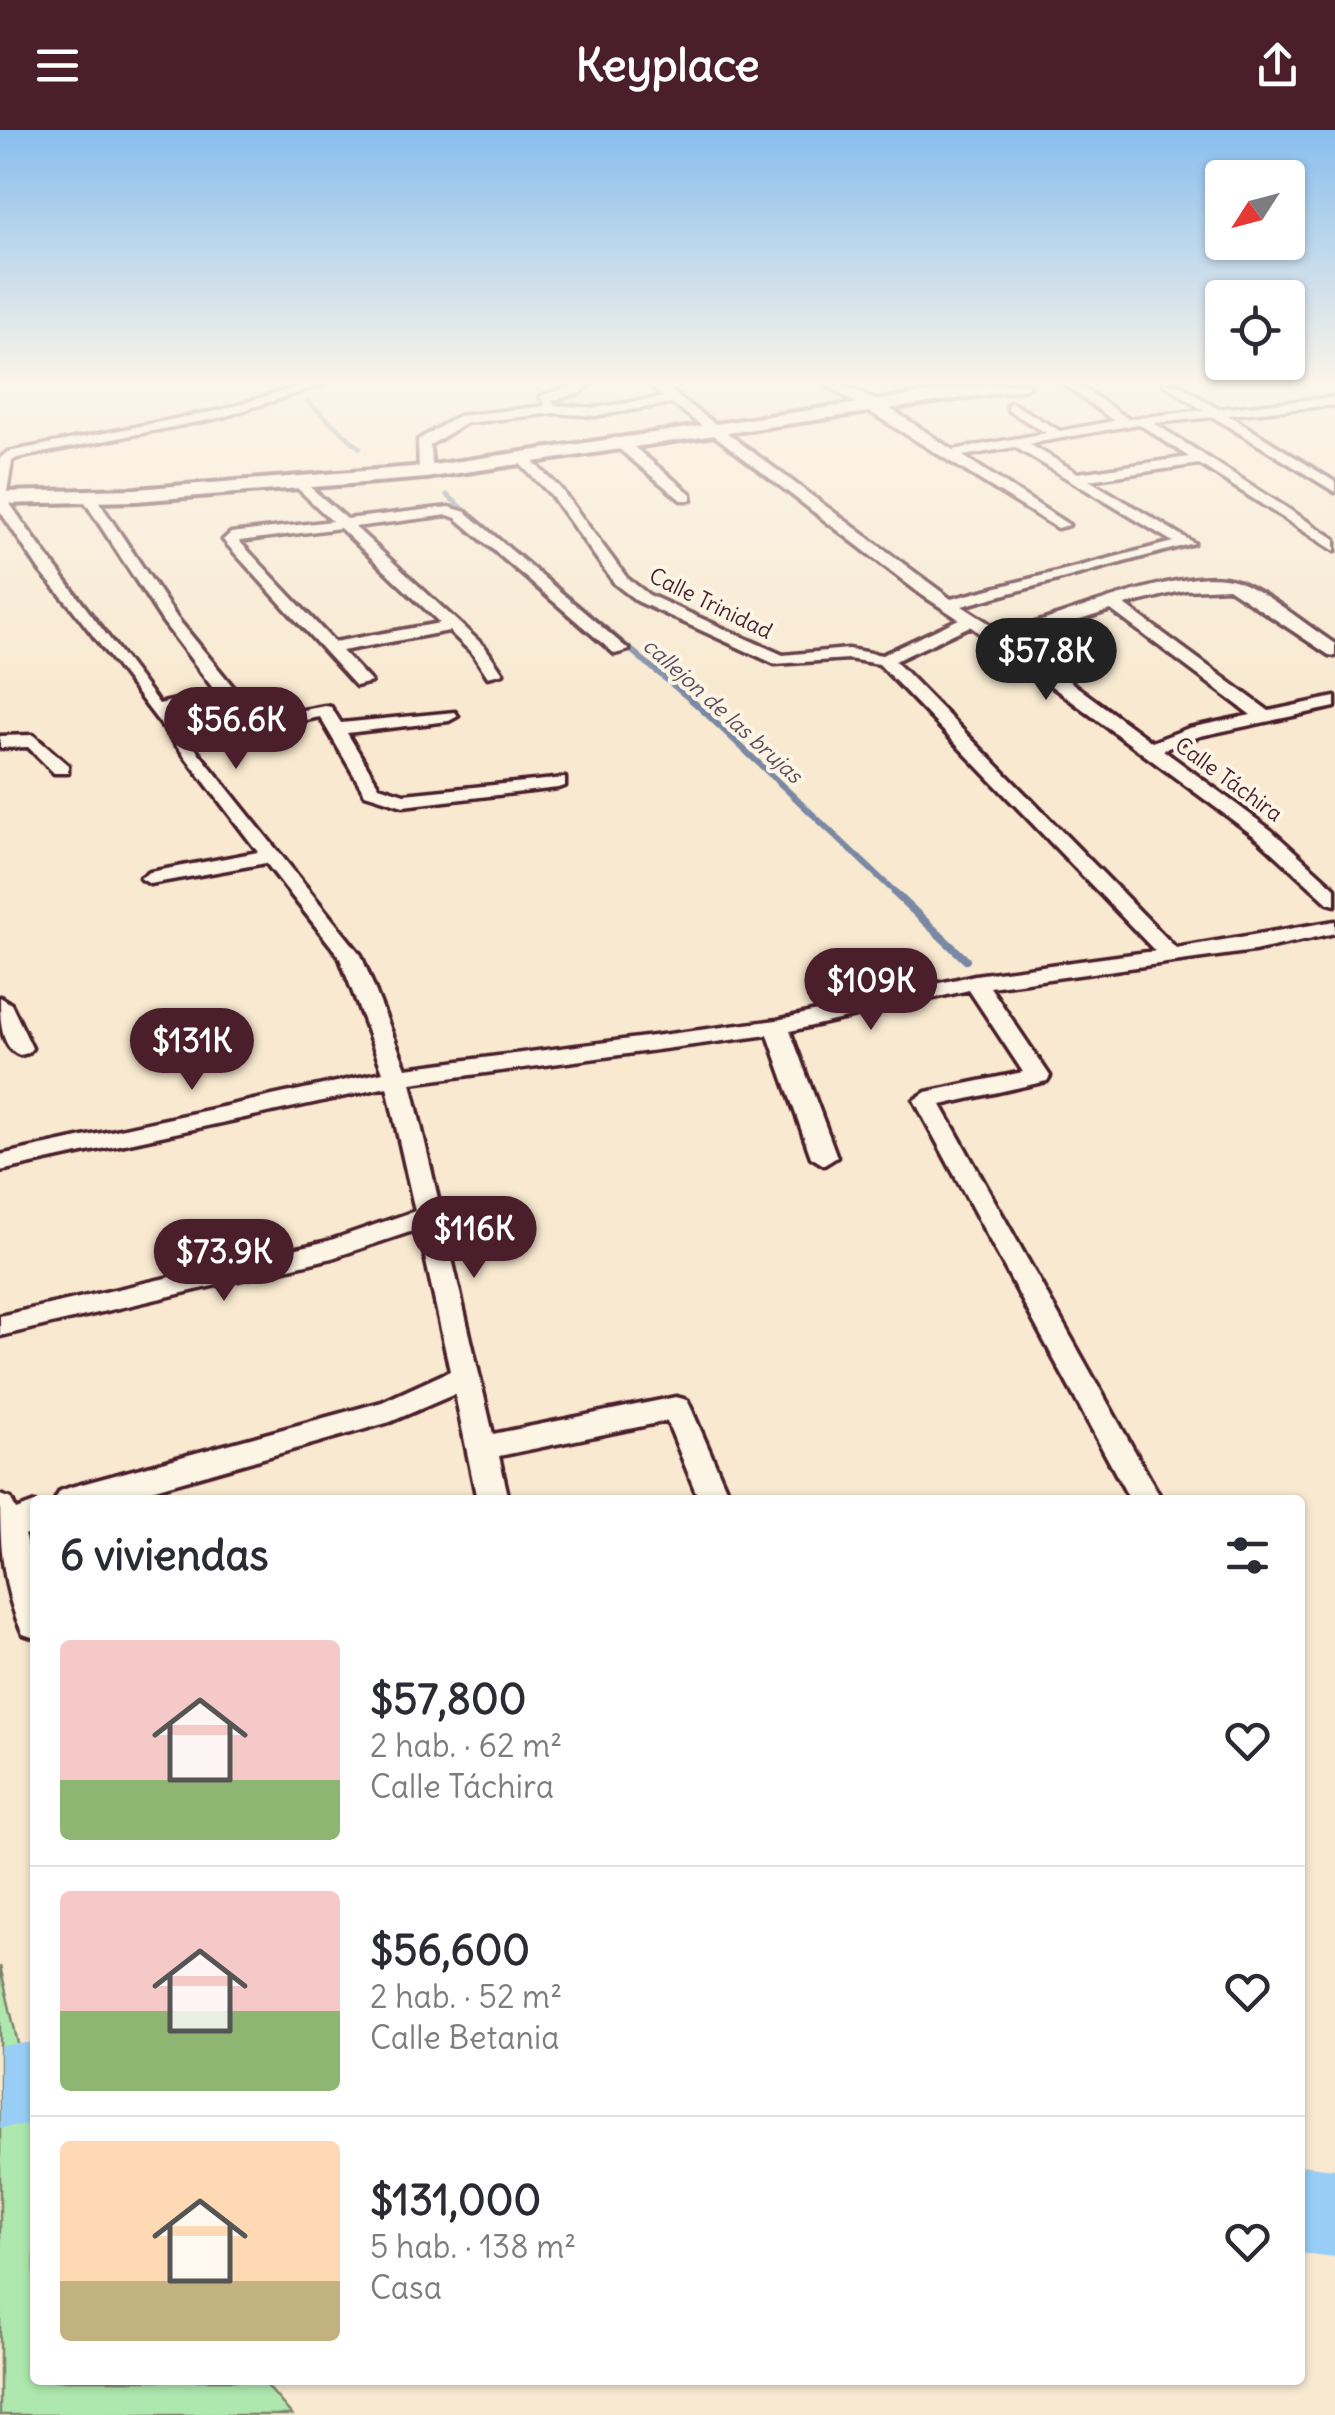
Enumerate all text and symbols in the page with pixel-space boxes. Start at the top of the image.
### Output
text: Keyplace [575,37,760,93]
icon: menu [30,38,85,93]
icon: share [1250,38,1305,93]
north arrow [1205,160,1305,260]
map controls [1205,160,1305,380]
button: locate [1205,280,1305,380]
street label: Calle Trinidad [645,561,777,645]
pin: $57.8K [965,618,1127,703]
text: $57.8K [998,630,1094,671]
water label: callejon de las brujas [638,631,810,790]
pin: $56.6K [155,687,317,772]
text: $56.6K [186,699,286,740]
street label: Calle Táchira [1170,731,1288,827]
pin: $109K [801,948,941,1033]
text: $109K [826,960,916,1001]
pin: $131K [122,1008,262,1093]
text: $131K [152,1020,232,1061]
pin: $116K [404,1196,544,1281]
text: $116K [434,1208,514,1249]
pin: $73.9K [143,1219,305,1304]
text: $73.9K [176,1231,272,1272]
icon: filters [1220,1528,1275,1583]
text: 6 viviendas [60,1529,269,1581]
text: $57,800 [370,1673,526,1725]
icon: home [140,1680,260,1800]
icon: heart [1220,1713,1275,1768]
text: 2 hab. · 62 m² [370,1725,562,1766]
text: Calle Táchira [370,1766,554,1807]
text: $56,600 [370,1924,530,1976]
icon: home [140,1931,260,2051]
icon: heart [1220,1964,1275,2019]
text: 2 hab. · 52 m² [370,1976,562,2017]
text: Calle Betania [370,2017,560,2058]
text: $131,000 [370,2174,541,2226]
icon: home [140,2181,260,2301]
icon: heart [1220,2214,1275,2269]
text: 5 hab. · 138 m² [370,2226,576,2267]
text: Casa [370,2267,442,2308]

